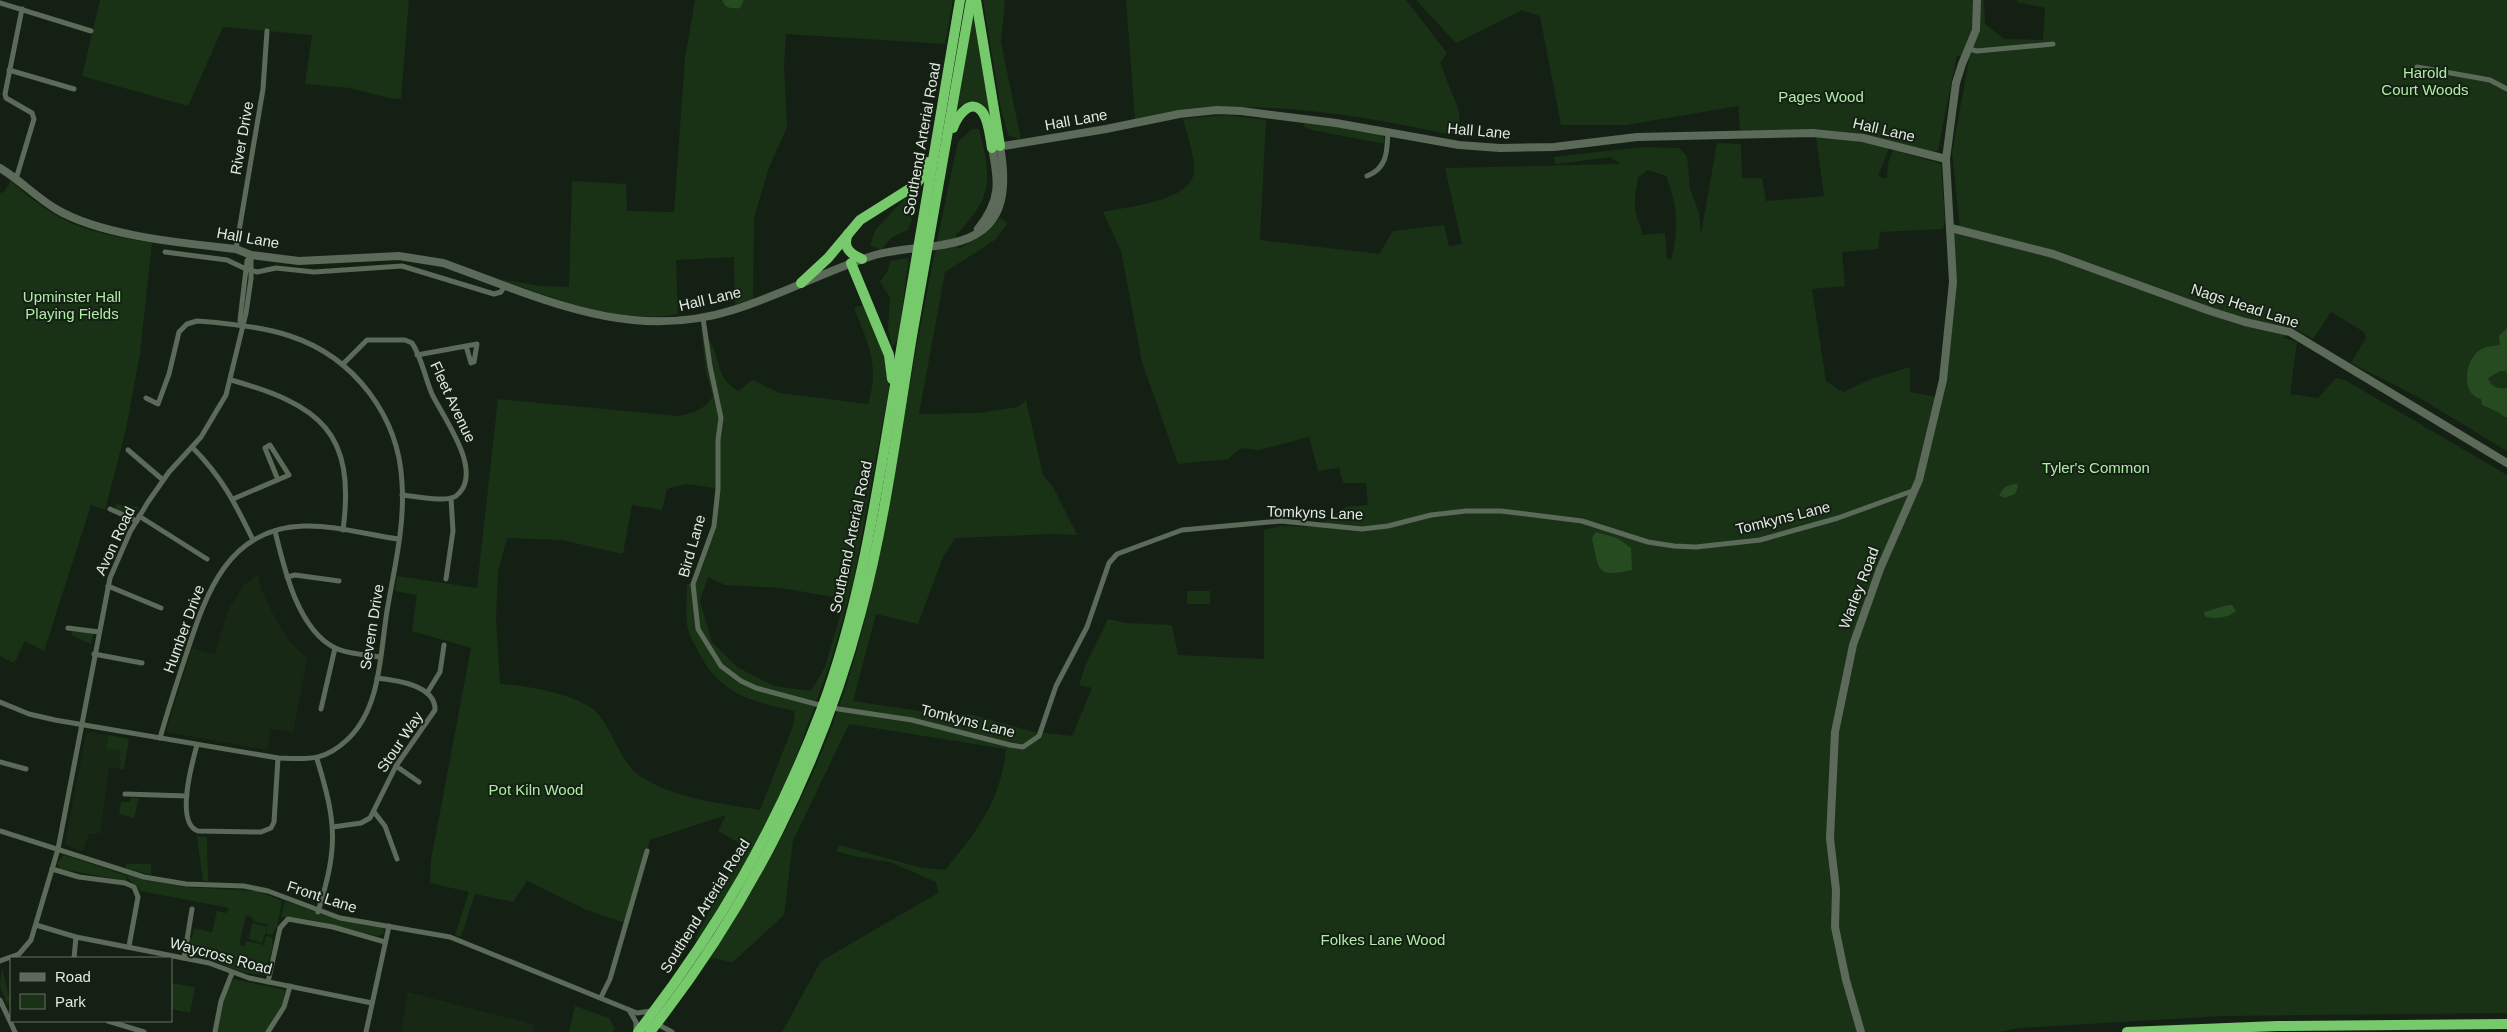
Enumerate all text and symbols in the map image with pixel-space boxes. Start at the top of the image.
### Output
street label: Southend Arterial Road [900,61,943,217]
park label: Harold Court Woods [2381,64,2469,98]
park label: Pages Wood [1778,88,1864,105]
street label: River Drive [227,100,256,176]
street label: Hall Lane [1043,106,1109,133]
street label: Hall Lane [1851,114,1917,145]
street label: Hall Lane [1447,119,1511,142]
street label: Hall Lane [215,224,281,251]
street label: Nags Head Lane [2189,280,2301,331]
street label: Hall Lane [677,283,743,314]
park label: Upminster Hall Playing Fields [23,288,121,322]
street label: Fleet Avenue [427,359,480,445]
street label: Southend Arterial Road [826,459,875,615]
park label: Tyler's Common [2042,459,2150,476]
street label: Tomkyns Lane [1734,498,1832,537]
street label: Tomkyns Lane [1266,502,1364,523]
street label: Avon Road [91,504,138,578]
street label: Bird Lane [674,513,709,579]
street label: Warley Road [1835,545,1882,631]
street label: Humber Drive [160,582,207,675]
street label: Severn Drive [356,583,387,671]
street label: Tomkyns Lane [919,701,1017,740]
street label: Stour Way [373,708,426,775]
park label: Pot Kiln Wood [489,781,583,798]
street label: Southend Arterial Road [656,835,753,976]
street label: Front Lane [285,877,359,916]
park label: Folkes Lane Wood [1321,931,1445,948]
street label: Waycross Road [168,934,274,977]
legend [10,957,172,1022]
text: Road [55,968,91,985]
text: Park [55,993,86,1010]

